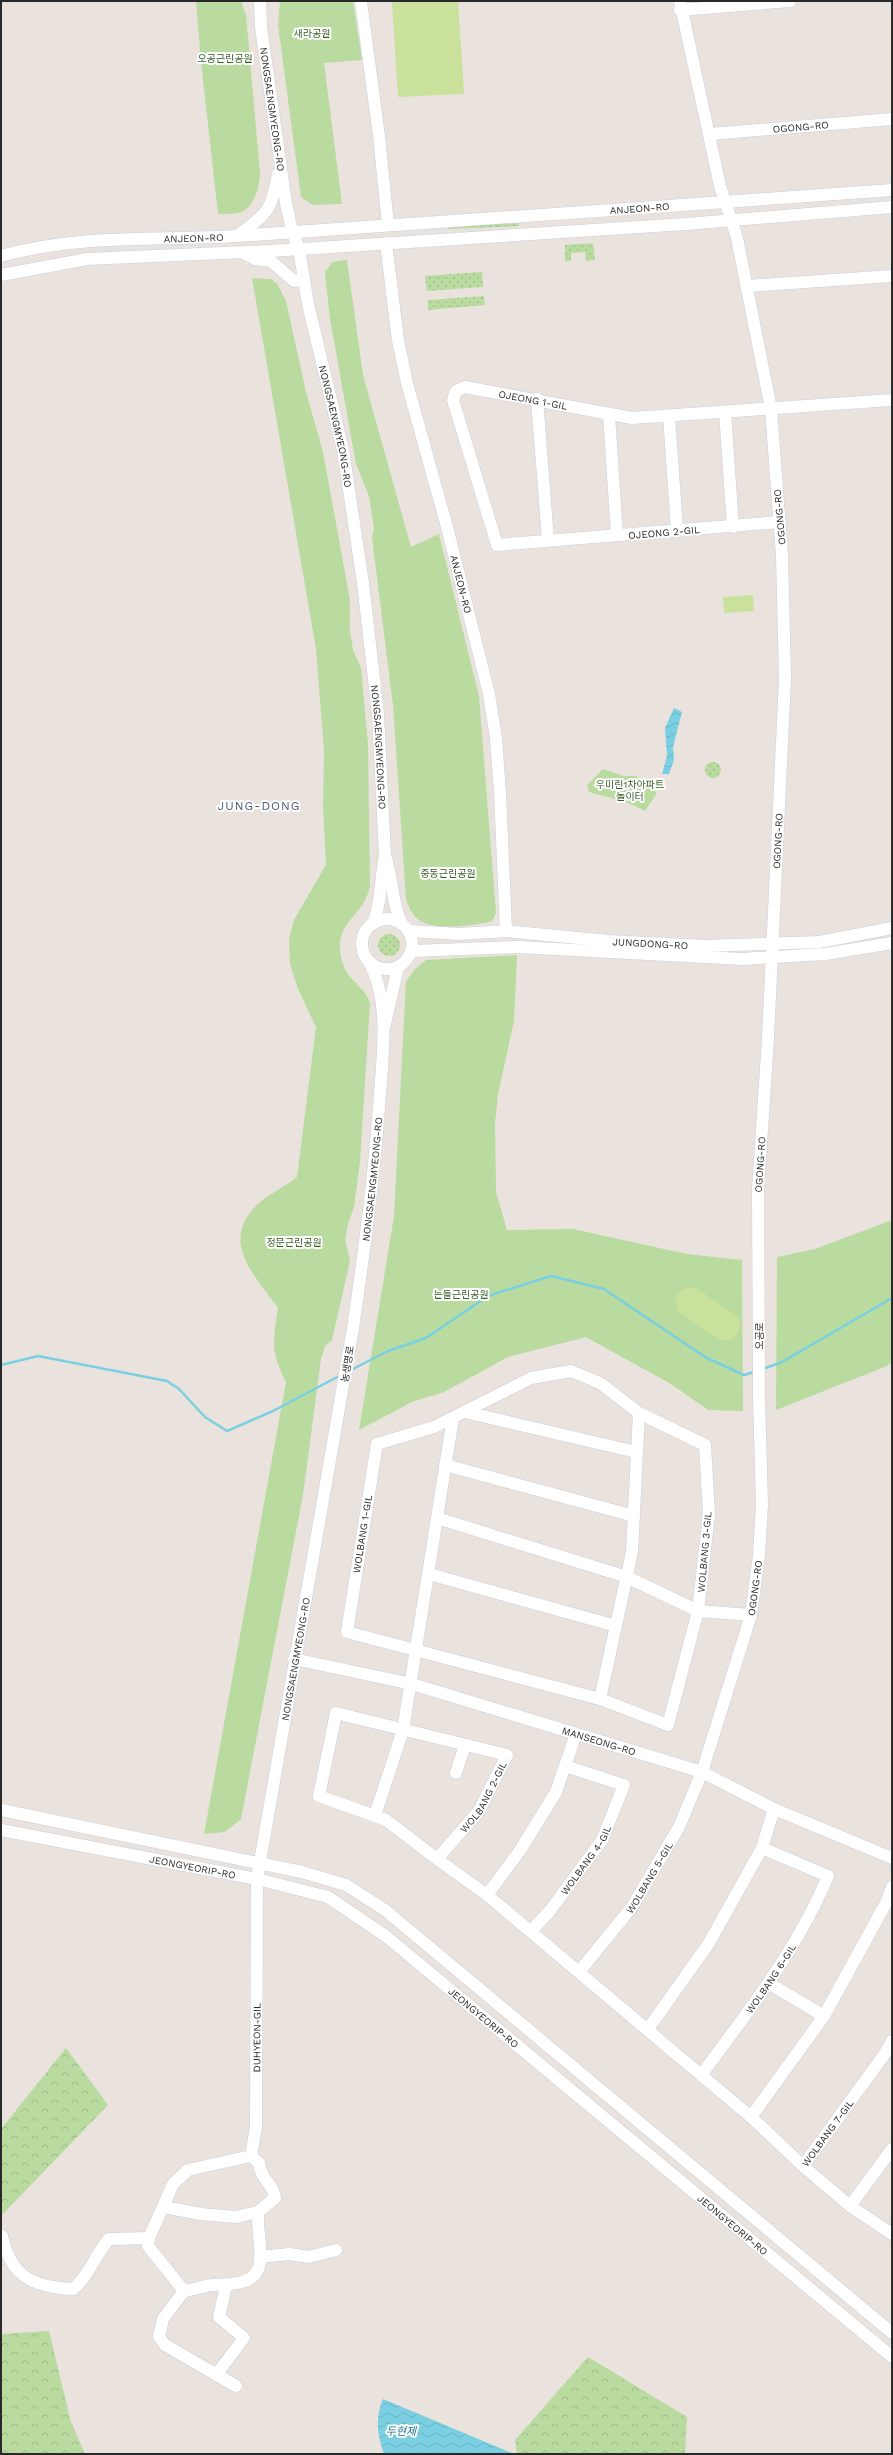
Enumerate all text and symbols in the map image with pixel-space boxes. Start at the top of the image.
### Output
park label: 새라공원 [294,28,330,39]
street label: NONGSAENGMYEONG-RO [258,47,286,172]
park label: 오공근린공원 [197,53,253,64]
street label: OGONG-RO [772,119,829,135]
street label: ANJEON-RO [609,201,670,216]
street label: ANJEON-RO [164,232,224,244]
street label: NONGSAENGMYEONG-RO [317,364,354,488]
street label: OJEONG 1-GIL [498,388,568,412]
street label: OGONG-RO [772,489,787,545]
street label: OJEONG 2-GIL [628,524,700,541]
street label: ANJEON-RO [448,554,474,615]
street label: NONGSAENGMYEONG-RO [369,684,388,810]
park label: 우미린1차아파트 놀이터 [596,779,664,802]
district label: JUNG-DONG [217,799,301,813]
street label: OGONG-RO [771,813,785,869]
park label: 중동근린공원 [420,868,476,879]
street label: JUNGDONG-RO [612,936,688,951]
street label: NONGSAENGMYEONG-RO [360,1117,384,1242]
street label: OGONG-RO [753,1136,767,1193]
park label: 정문근린공원 [266,1237,322,1248]
park label: 는들근린공원 [433,1289,489,1300]
street label: 오공로 [754,1322,765,1350]
street label: 농생명로 [339,1345,356,1383]
street label: WOLBANG 1-GIL [351,1494,374,1574]
street label: WOLBANG 3-GIL [695,1511,714,1593]
street label: OGONG-RO [746,1560,764,1617]
street label: NONGSAENGMYEONG-RO [280,1597,312,1722]
street label: MANSEONG-RO [561,1725,637,1758]
street label: WOLBANG 2-GIL [458,1760,509,1835]
street label: WOLBANG 4-GIL [559,1824,613,1897]
street label: WOLBANG 5-GIL [624,1840,675,1916]
street label: JEONGYEORIP-RO [148,1853,237,1881]
street label: WOLBANG 6-GIL [744,1942,798,2016]
street label: JEONGYEORIP-RO [446,1986,521,2050]
street label: DUHYEON-GIL [251,2003,263,2072]
street label: WOLBANG 7-GIL [800,2098,856,2169]
street label: JEONGYEORIP-RO [695,2193,770,2257]
water label: 두현제 [386,2425,418,2438]

